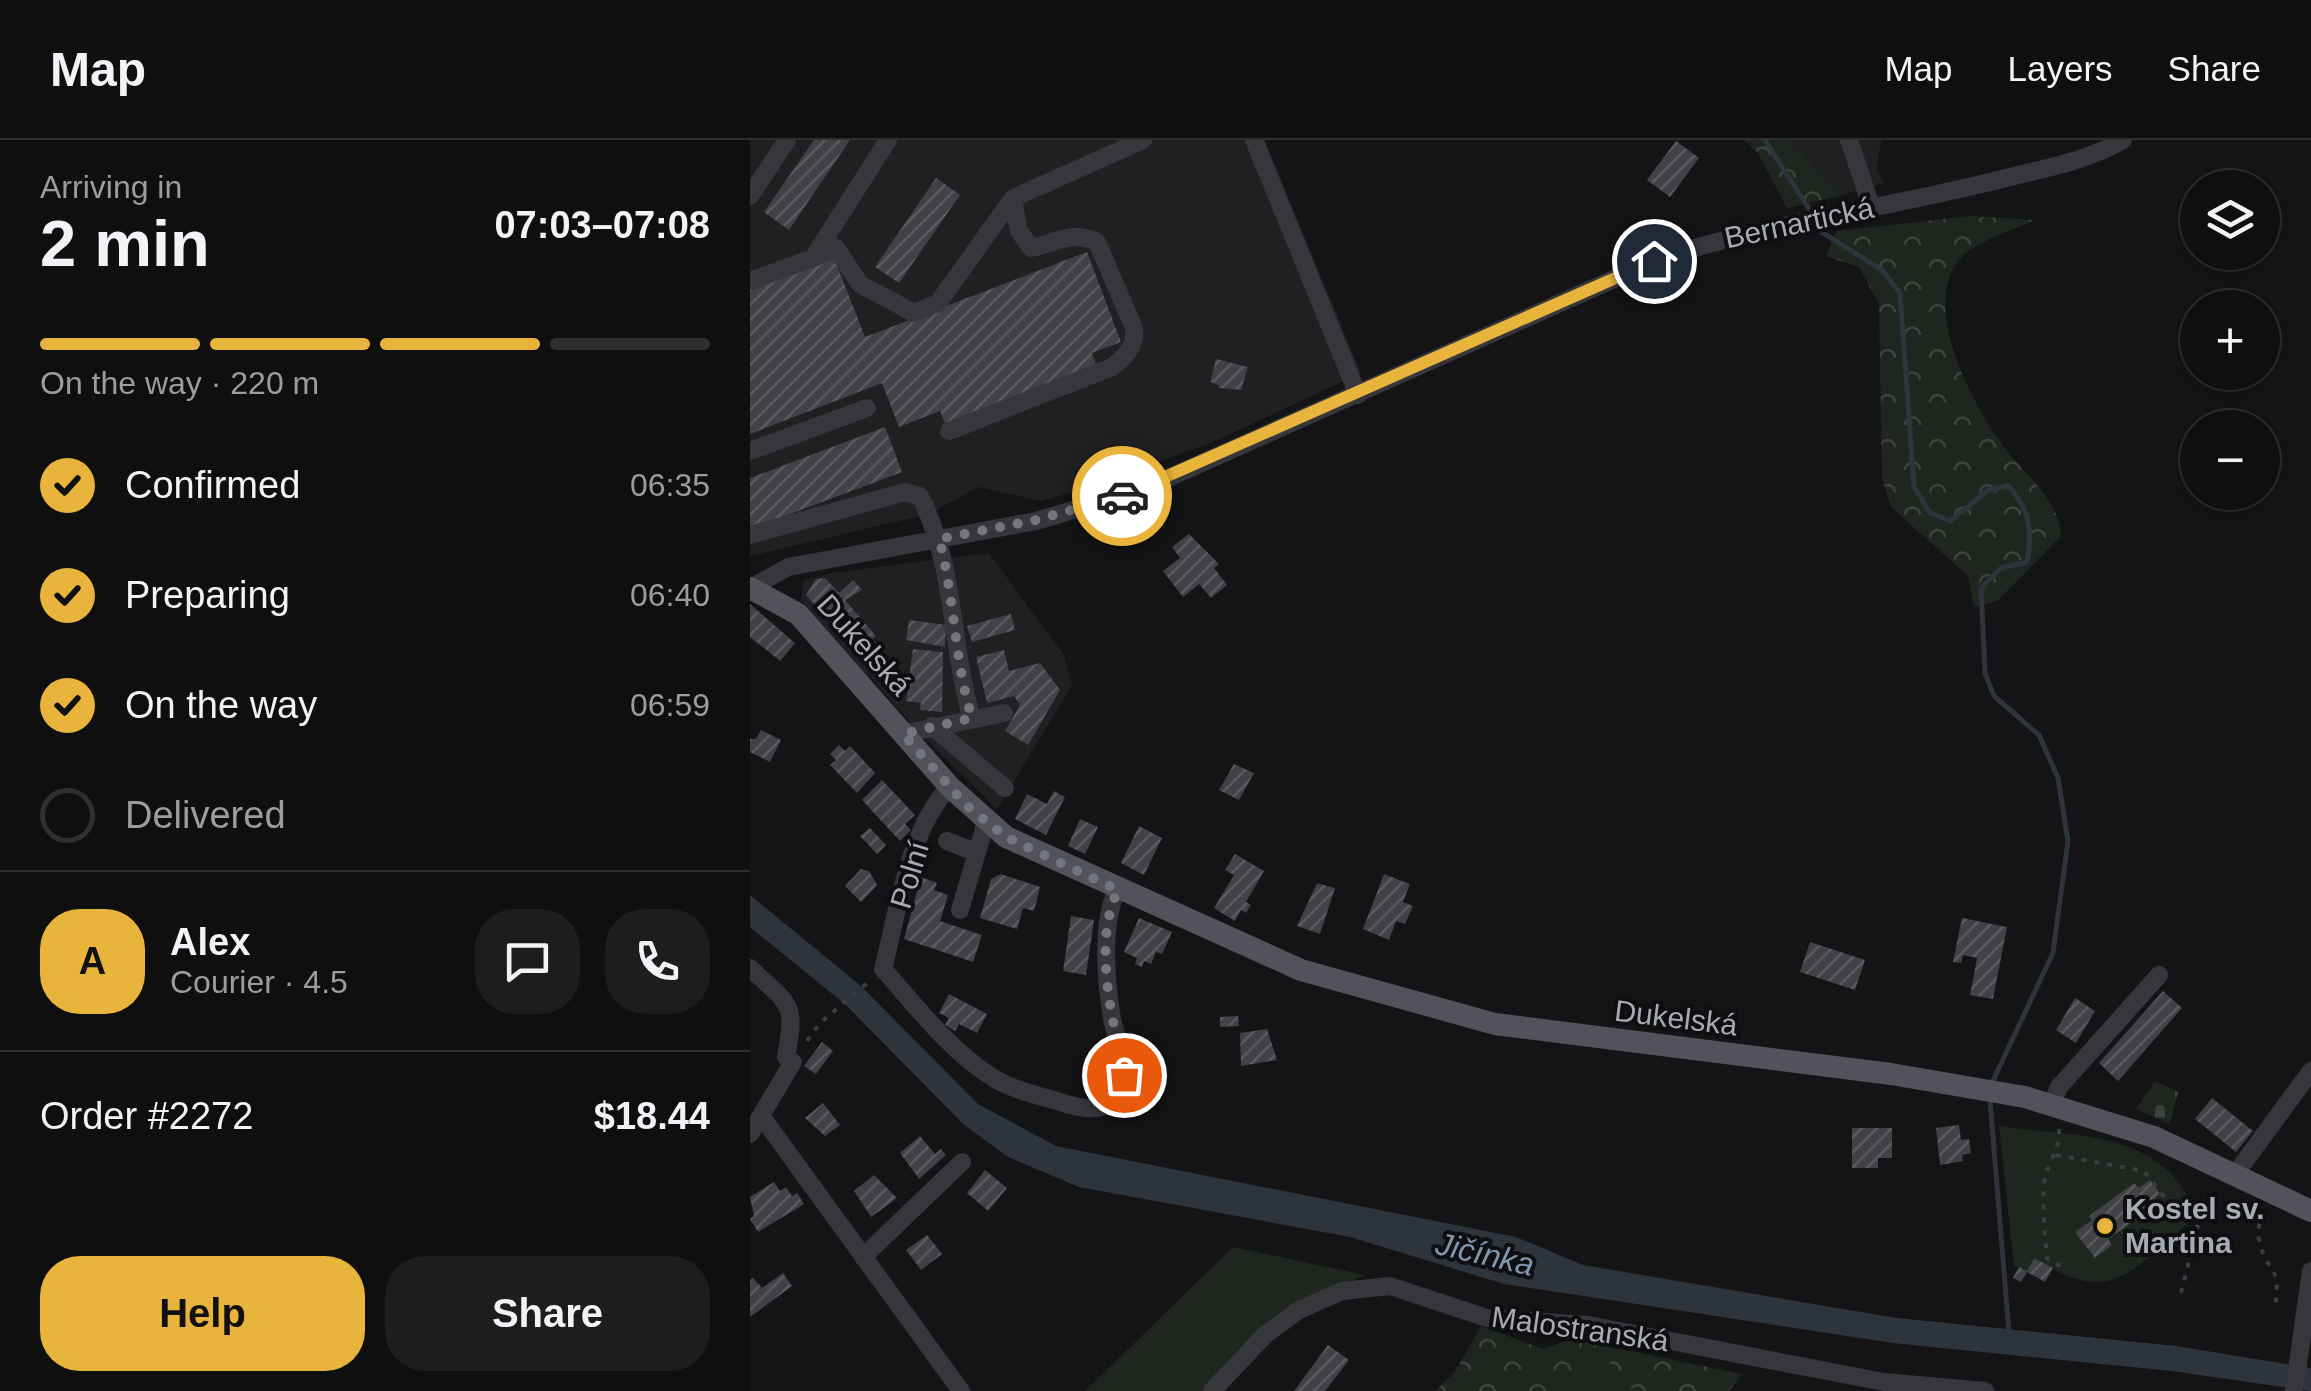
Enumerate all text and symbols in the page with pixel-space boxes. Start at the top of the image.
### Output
text: Map [50,43,146,96]
text: Map [1884,49,1953,88]
text: Layers [2008,49,2113,88]
text: Share [2168,49,2261,88]
text: Arriving in [40,169,182,205]
map controls [2180,170,2280,510]
button: layers [2180,170,2280,270]
street label: Bernartická [1721,191,1877,254]
text: 07:03–07:08 [494,204,710,246]
text: 2 min [40,207,210,280]
pin [1612,219,1697,304]
icon: home [1627,234,1682,289]
button: + [2180,290,2280,390]
text: On the way · 220 m [40,365,319,401]
button: − [2180,410,2280,510]
courier [1072,446,1172,546]
icon: check [40,458,95,513]
text: Confirmed [125,464,300,506]
text: 06:35 [630,467,710,503]
icon: car [1095,469,1150,524]
icon: check [40,568,95,623]
text: Preparing [125,574,290,616]
text: 06:40 [630,577,710,613]
street label: Dukelská [811,588,918,702]
icon: check [40,678,95,733]
text: On the way [125,684,317,726]
text: 06:59 [630,687,710,723]
text: Delivered [125,794,286,836]
street label: Polní [884,837,935,912]
button: chat [475,909,580,1014]
button: phone [605,909,710,1014]
text: Alex [170,921,250,963]
text: A [79,940,106,982]
text: Courier · 4.5 [170,964,348,1000]
street label: Dukelská [1613,994,1740,1041]
pin [1082,1033,1167,1118]
icon: bag [1097,1048,1152,1103]
text: Order #2272 [40,1095,253,1137]
text: $18.44 [594,1095,710,1137]
place label: Kostel sv. Martina [2125,1192,2265,1259]
marker: Kostel sv. Martina [2094,1215,2116,1237]
water label: Jičínka [1431,1225,1538,1283]
button: Help [40,1256,365,1371]
button: Share [385,1256,710,1371]
street label: Malostranská [1489,1300,1671,1357]

